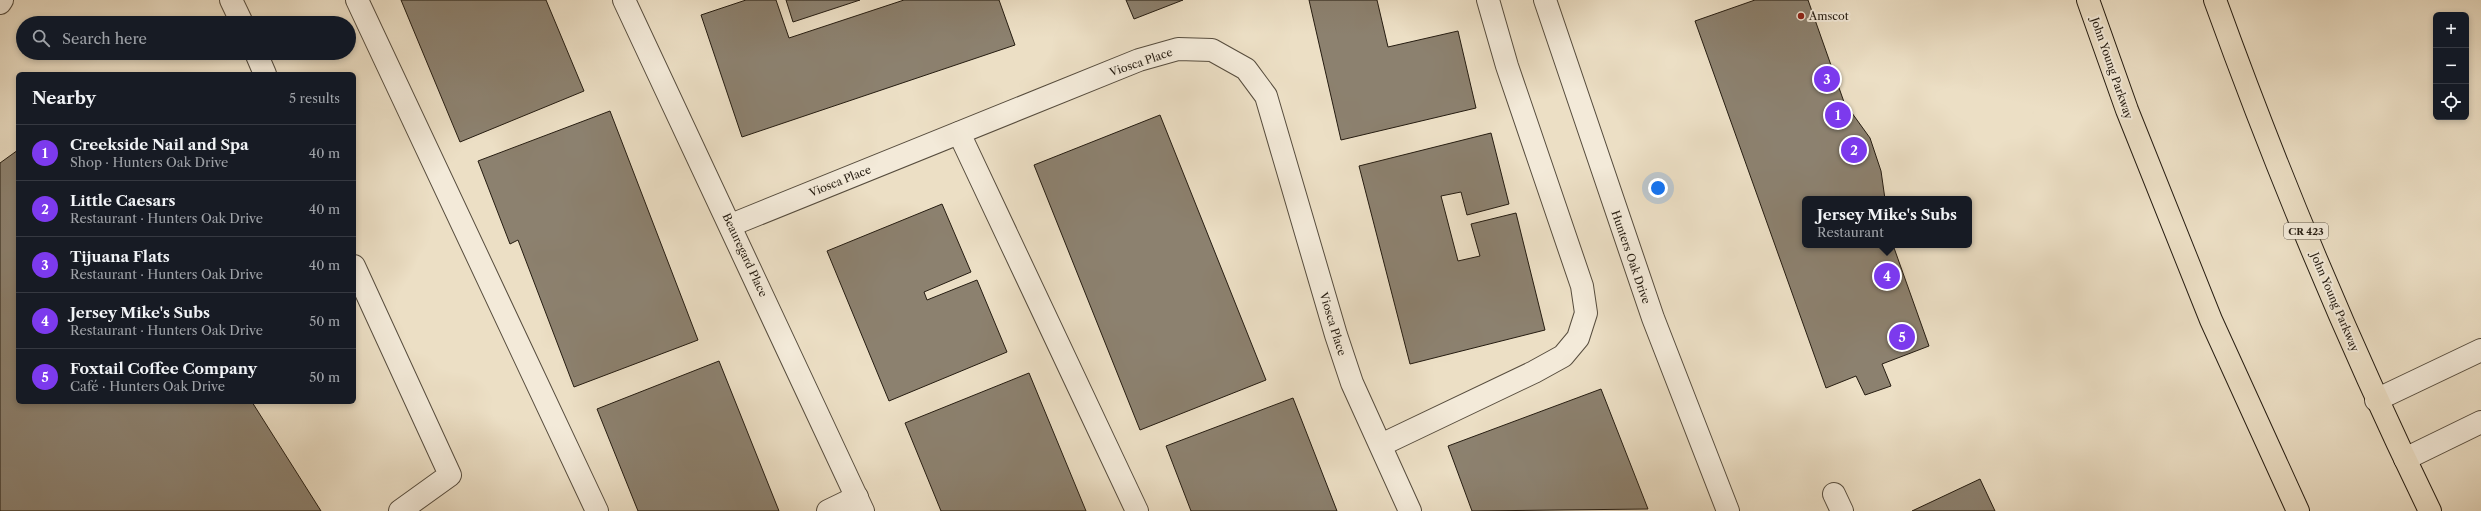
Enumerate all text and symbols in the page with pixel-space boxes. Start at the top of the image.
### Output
place label: Amscot [1808,9,1849,23]
marker: Amscot [1796,11,1806,21]
map controls [2433,12,2469,120]
button: + [2433,12,2469,48]
street label: John Young Parkway [2087,13,2136,121]
search box [16,16,356,60]
icon: search [30,27,52,49]
text: Search here [62,29,147,48]
street label: Viosca Place [1107,45,1174,80]
button: − [2433,48,2469,84]
pin: 3 [1814,64,1840,94]
button: locate [2433,84,2469,120]
text: Nearby [32,88,96,108]
text: 5 results [289,90,340,106]
pin: 1 [1825,100,1851,130]
text: Creekside Nail and Spa [70,135,249,154]
pin: 2 [1841,135,1867,165]
text: 1 [42,145,48,161]
text: 40 m [309,145,340,161]
text: Shop · Hunters Oak Drive [70,154,228,170]
street label: Viosca Place [806,162,873,200]
your location [1648,178,1668,198]
text: Little Caesars [70,191,175,210]
popup [1802,196,1972,248]
text: 2 [41,201,49,217]
text: 40 m [309,201,340,217]
text: Jersey Mike's Subs [1817,205,1957,224]
street label: Hunters Oak Drive [1608,208,1654,306]
text: Restaurant · Hunters Oak Drive [70,210,263,226]
street label: Beauregard Place [719,211,771,299]
road number: CR 423 [2284,223,2328,239]
text: Restaurant [1817,224,1884,240]
text: Tijuana Flats [70,247,170,266]
street label: John Young Parkway [2307,248,2363,355]
text: 3 [41,257,49,273]
text: 40 m [309,257,340,273]
pin: 4 [1874,261,1900,291]
text: Restaurant · Hunters Oak Drive [70,266,263,282]
street label: Viosca Place [1316,290,1349,357]
text: Jersey Mike's Subs [70,303,210,322]
text: 4 [41,313,49,329]
text: 50 m [309,313,340,329]
text: Restaurant · Hunters Oak Drive [70,322,263,338]
pin: 5 [1889,322,1915,352]
text: Foxtail Coffee Company [70,359,257,378]
text: 5 [41,369,49,385]
text: 50 m [309,369,340,385]
text: Café · Hunters Oak Drive [70,378,225,394]

